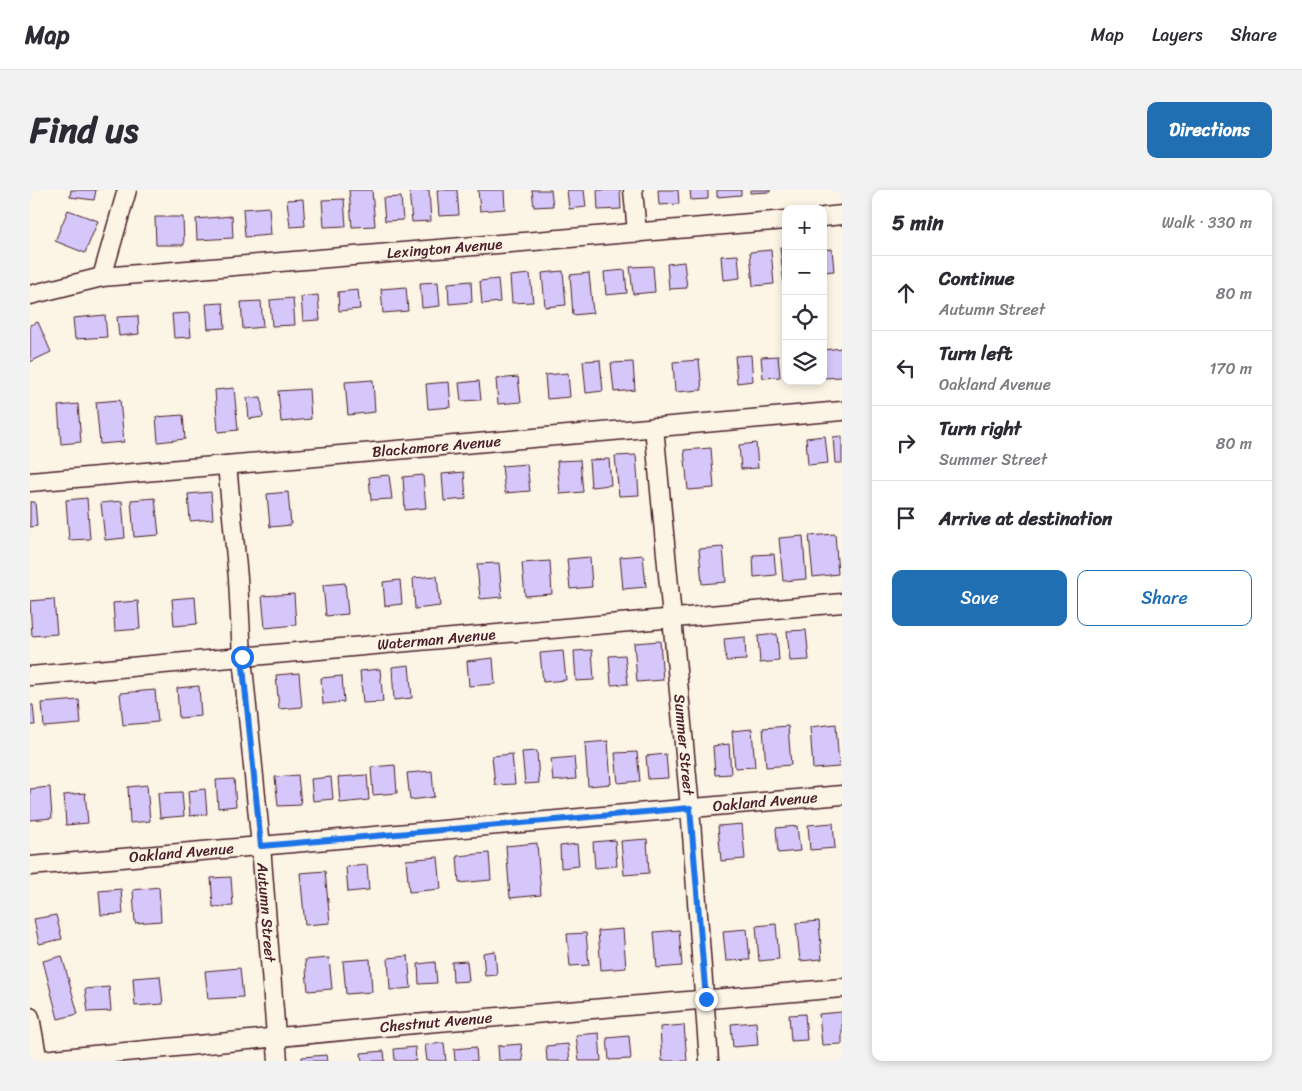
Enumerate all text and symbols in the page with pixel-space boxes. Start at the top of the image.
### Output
text: Map [25,14,69,56]
text: Map [1091,19,1124,51]
text: Layers [1152,19,1203,51]
text: Share [1231,19,1277,51]
text: Find us [30,99,138,161]
button: Directions [1147,102,1272,158]
text: 5 min [892,204,944,242]
map controls [782,205,827,385]
button: + [782,205,827,250]
text: Walk · 330 m [1162,208,1252,237]
street label: Lexington Avenue [386,231,504,266]
button: − [782,250,827,295]
text: Continue [939,262,1015,295]
icon: ahead [892,279,920,307]
text: 80 m [1216,279,1252,308]
button: locate [782,295,827,340]
text: Autumn Street [939,295,1045,324]
text: Turn left [939,337,1012,370]
button: layers [782,340,827,385]
icon: left [892,354,920,382]
text: 170 m [1209,354,1252,383]
text: Oakland Avenue [939,370,1051,399]
text: Turn right [939,412,1021,445]
street label: Blackamore Avenue [371,428,502,465]
icon: right [892,429,920,457]
text: 80 m [1216,429,1252,458]
text: Summer Street [939,445,1047,474]
text: Arrive at destination [939,502,1112,535]
icon: arrive [892,504,920,532]
button: Save [892,570,1067,626]
button: Share [1077,570,1252,626]
street label: Waterman Avenue [376,621,497,658]
route start [231,646,254,669]
street label: Summer Street [666,693,702,797]
street label: Oakland Avenue [712,784,819,819]
street label: Oakland Avenue [128,835,235,870]
street label: Autumn Street [249,860,283,964]
route end [695,988,718,1011]
street label: Chestnut Avenue [379,1004,494,1040]

